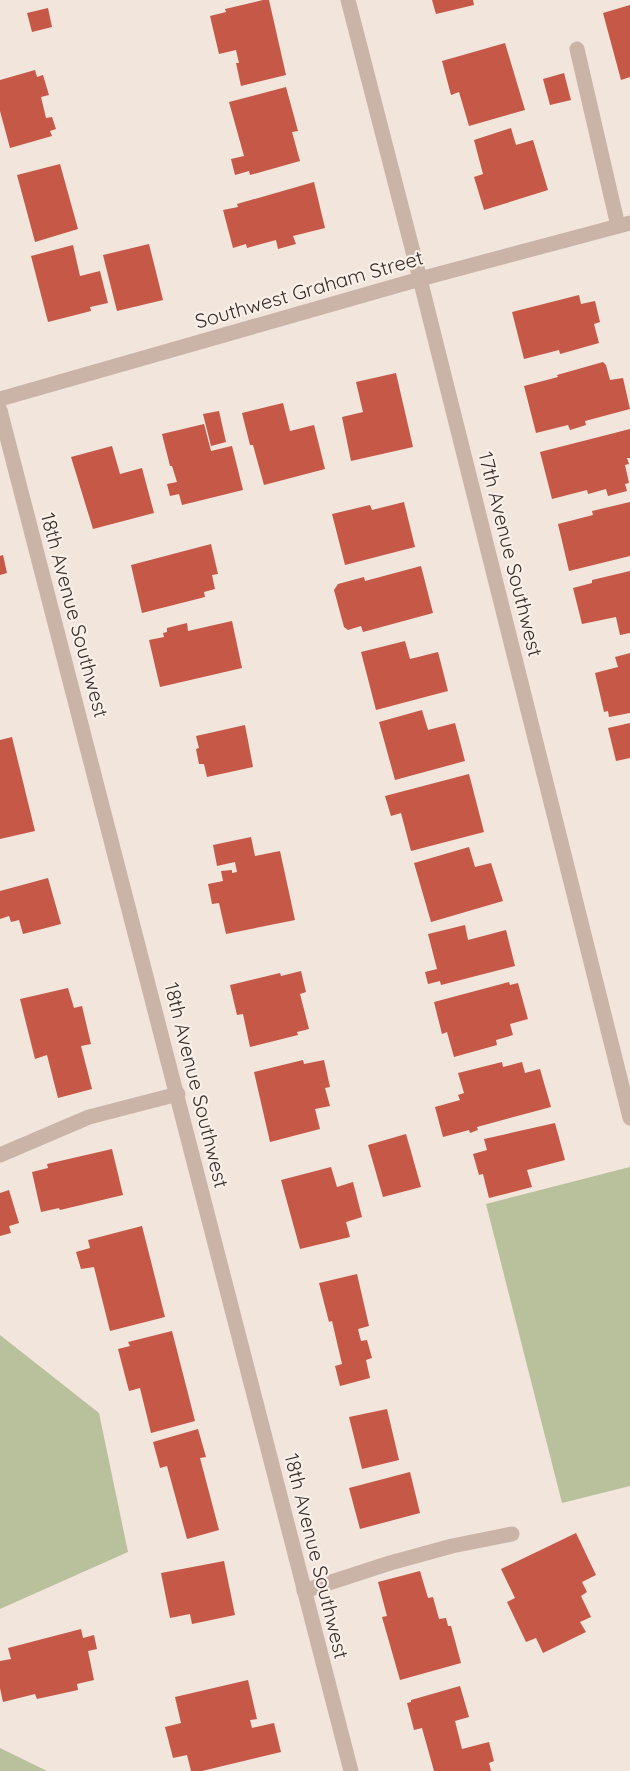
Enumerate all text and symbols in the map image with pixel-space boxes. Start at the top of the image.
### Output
street label: Southwest Graham Street [192,244,426,334]
street label: 17th Avenue Southwest [473,449,549,659]
street label: 18th Avenue Southwest [36,510,114,720]
street label: 18th Avenue Southwest [159,980,235,1191]
street label: 18th Avenue Southwest [279,1451,355,1662]

